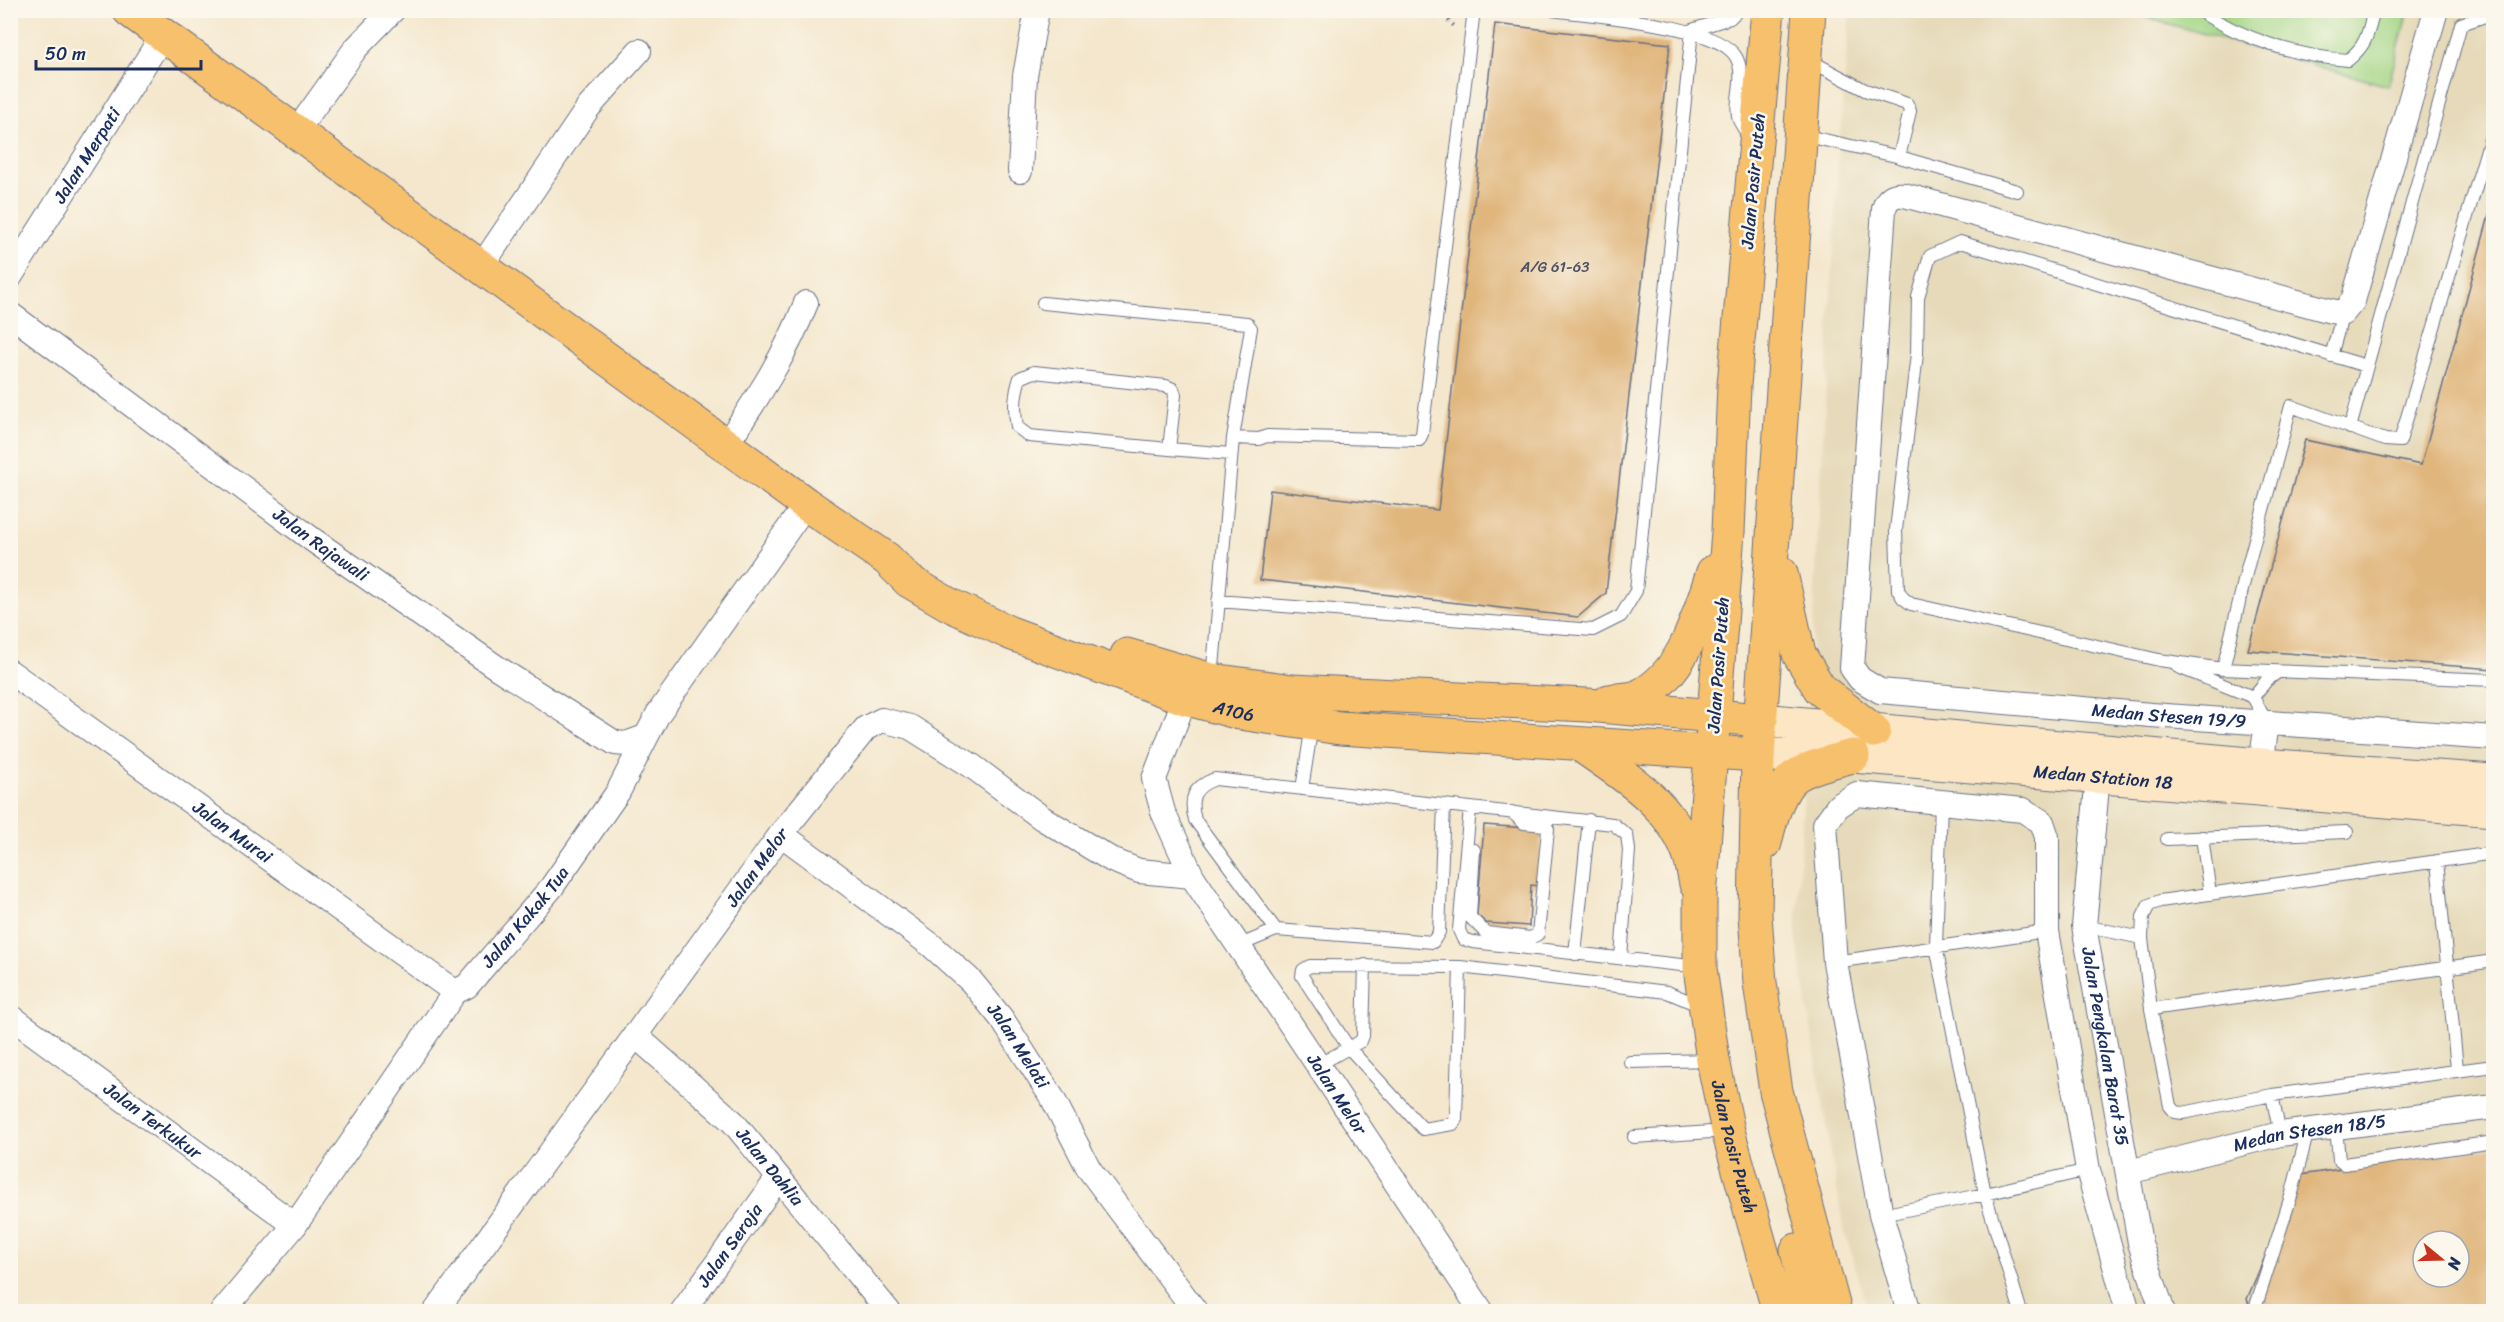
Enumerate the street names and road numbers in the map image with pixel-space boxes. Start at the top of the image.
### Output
street label: Jalan Merpati [44,100,130,211]
street label: Jalan Pasir Puteh [1731,112,1775,251]
street label: Jalan Rajawali [265,498,376,591]
street label: Jalan Pasir Puteh [1697,596,1739,735]
street label: A106 [1209,690,1256,731]
street label: Medan Stesen 19/9 [2090,694,2247,737]
street label: Medan Station 18 [2032,755,2174,799]
street label: Jalan Murai [185,791,280,873]
street label: Jalan Melor [716,819,798,915]
street label: Jalan Kakak Tua [472,859,578,976]
street label: Jalan Pengkalan Barat 35 [2072,944,2139,1148]
street label: Jalan Melati [978,995,1059,1096]
street label: Jalan Melor [1298,1046,1377,1142]
street label: Jalan Terkukur [96,1073,210,1169]
street label: Jalan Pasir Puteh [1702,1077,1766,1217]
street label: Medan Stesen 18/5 [2230,1105,2388,1161]
street label: Jalan Dahlia [727,1119,813,1214]
street label: Jalan Seroja [688,1196,772,1295]

